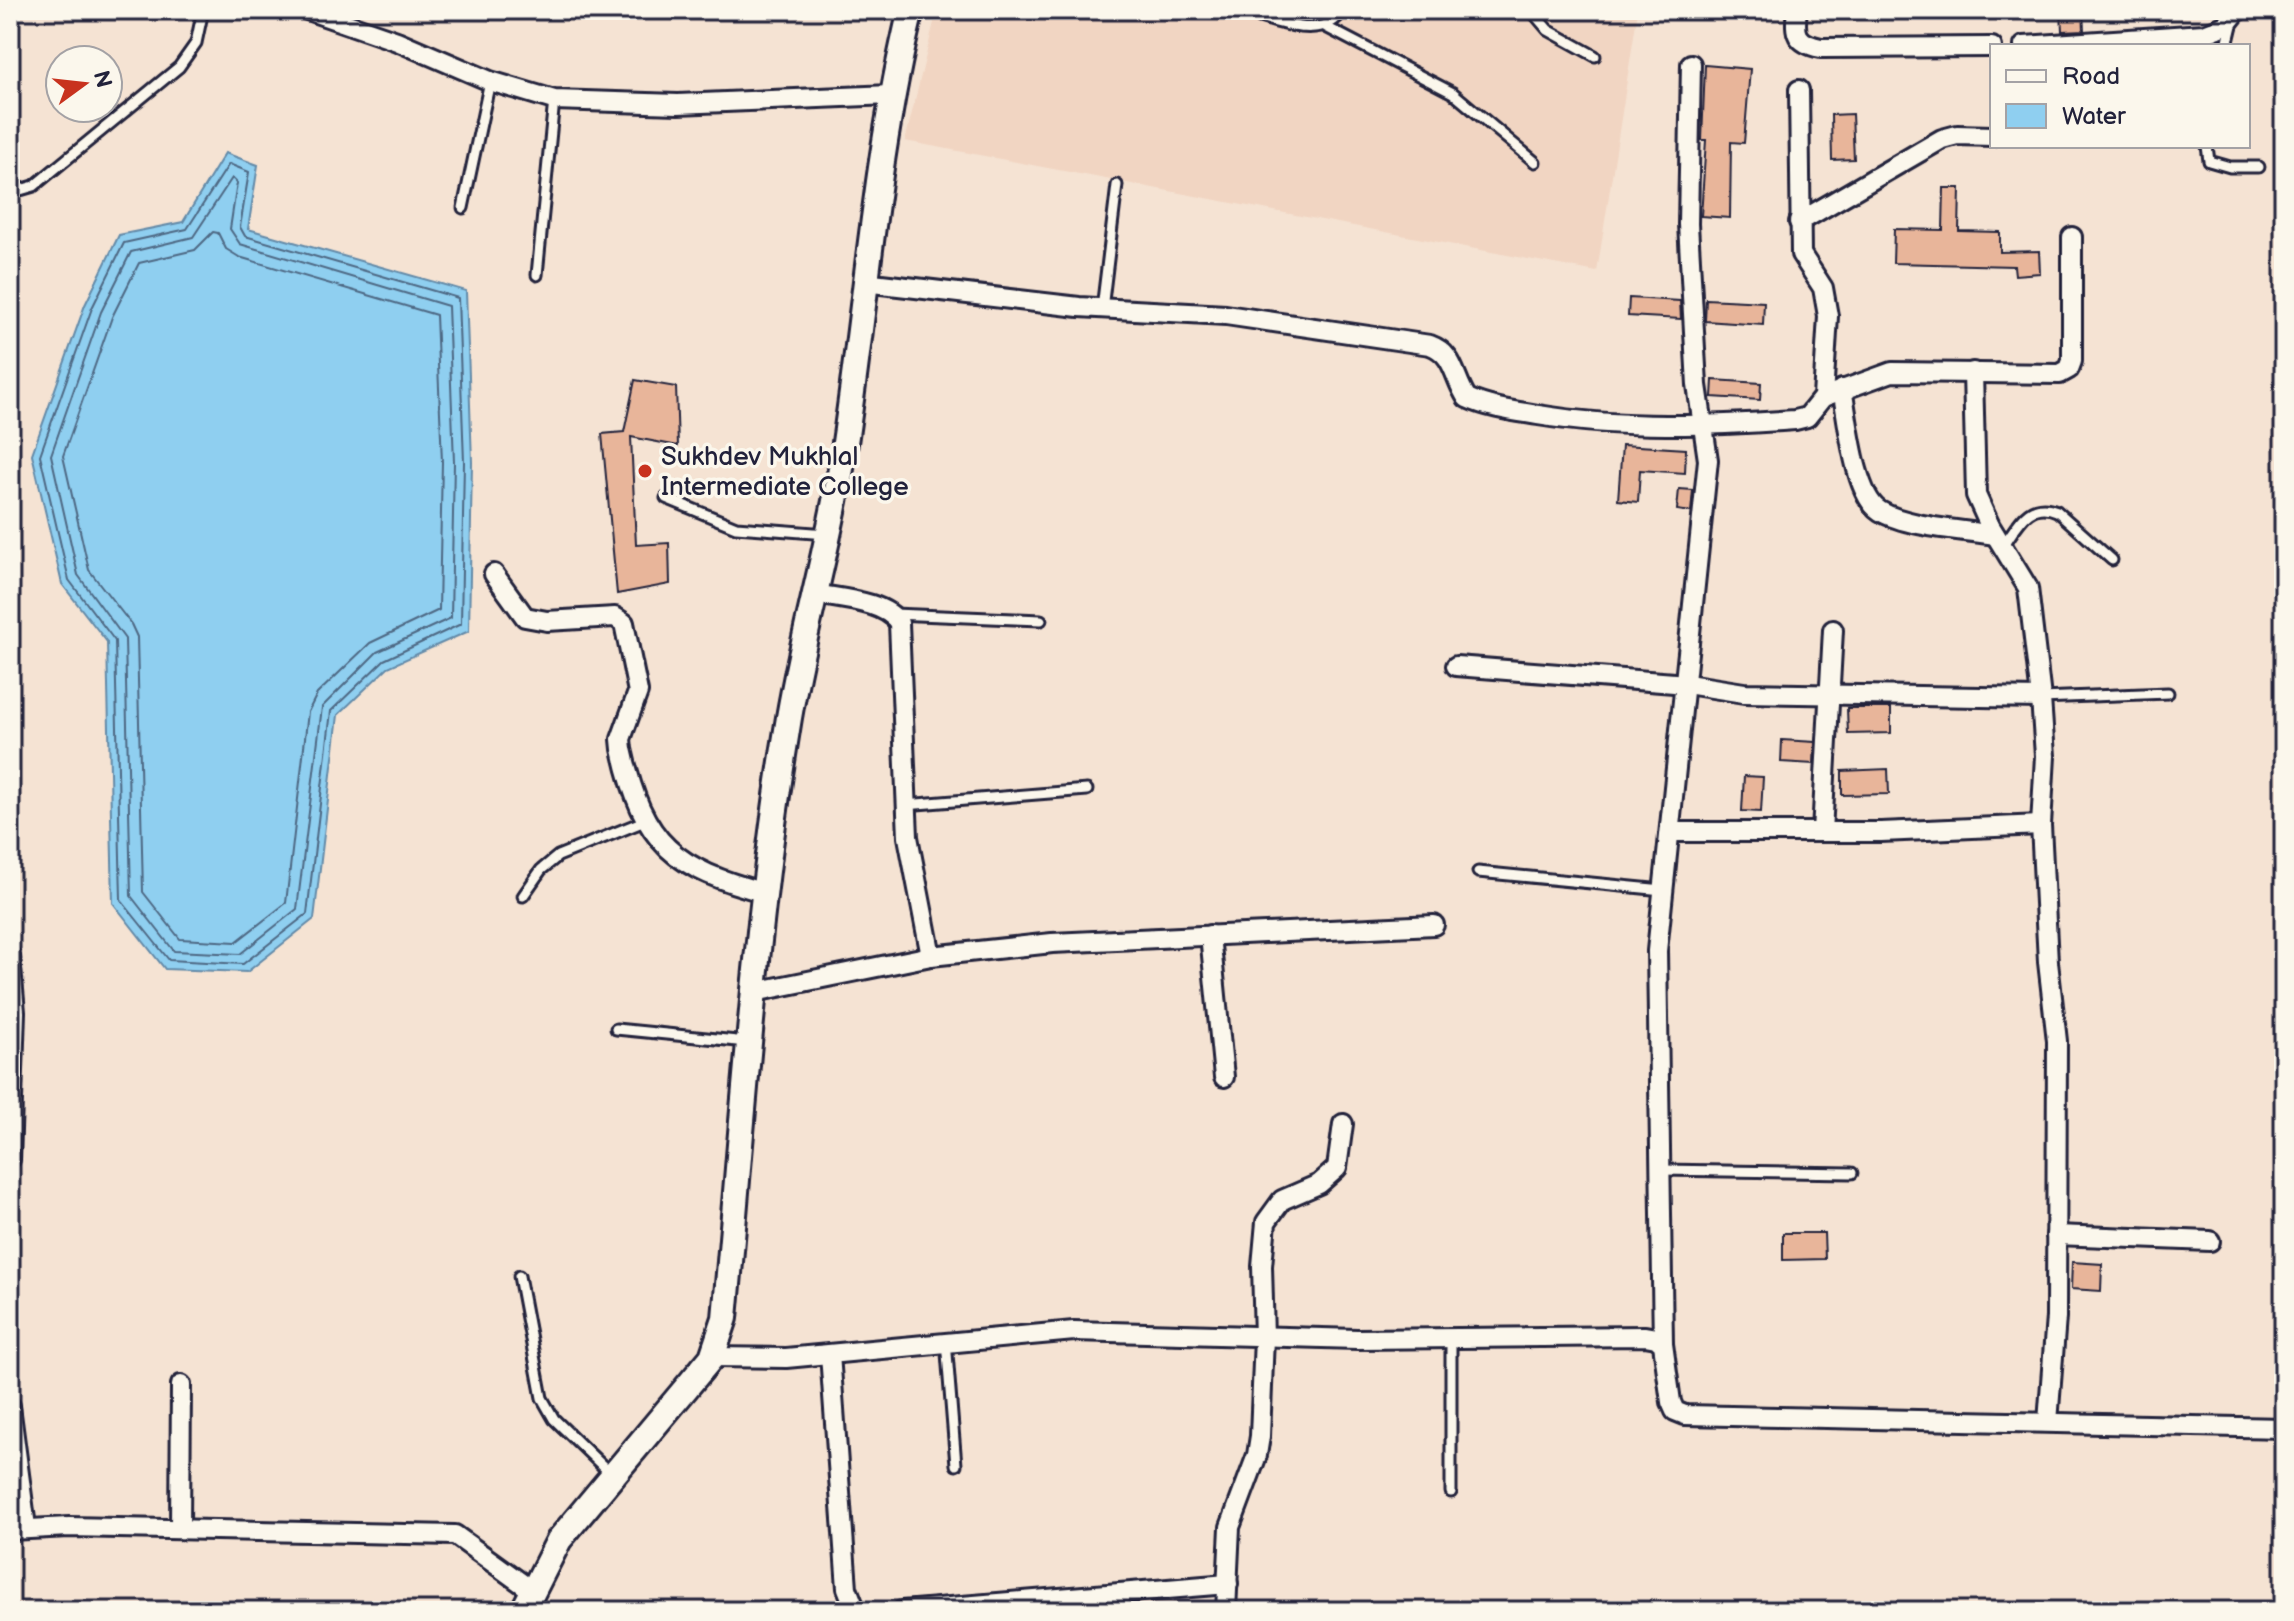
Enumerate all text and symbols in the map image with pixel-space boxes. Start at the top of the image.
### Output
north arrow [44,44,124,124]
legend [1990,44,2250,148]
text: Road [2062,62,2120,91]
text: N [87,68,117,91]
text: Water [2062,102,2126,131]
place label: Sukhdev Mukhlal Intermediate College [661,442,909,503]
marker: Sukhdev Mukhlal Intermediate College [636,462,654,480]

